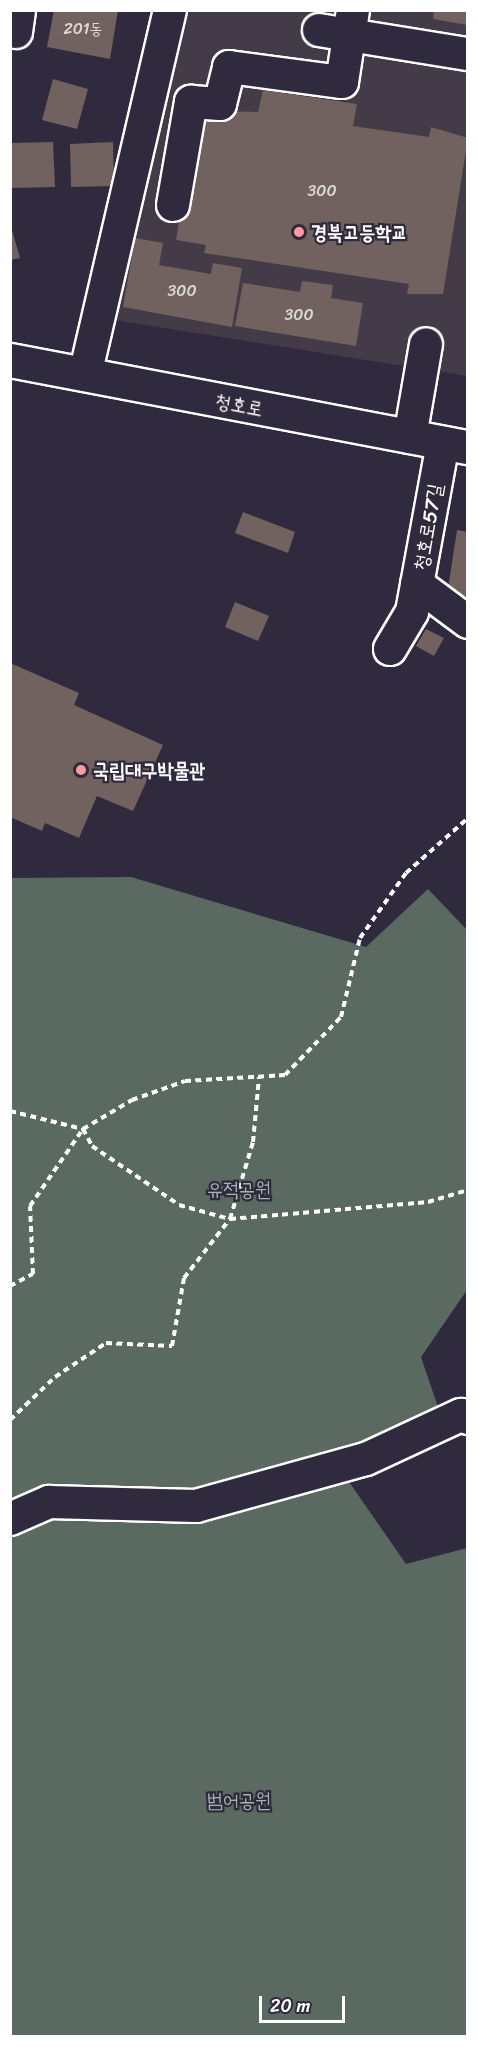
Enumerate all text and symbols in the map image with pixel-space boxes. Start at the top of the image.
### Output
house number: 201동 [63,19,103,39]
house number: 300 [307,181,337,201]
place label: 경북고등학교 [311,220,408,244]
marker: 경북고등학교 [292,225,306,239]
house number: 300 [167,281,197,301]
house number: 300 [284,305,314,325]
street label: 청호로 [213,389,265,421]
street label: 청호로57길 [409,482,447,572]
place label: 국립대구박물관 [93,758,206,782]
marker: 국립대구박물관 [74,763,88,777]
park label: 유적공원 [207,1177,271,1201]
park label: 범어공원 [207,1788,271,1812]
scale bar [262,1984,348,2022]
text: 20 m [270,1990,310,2022]

